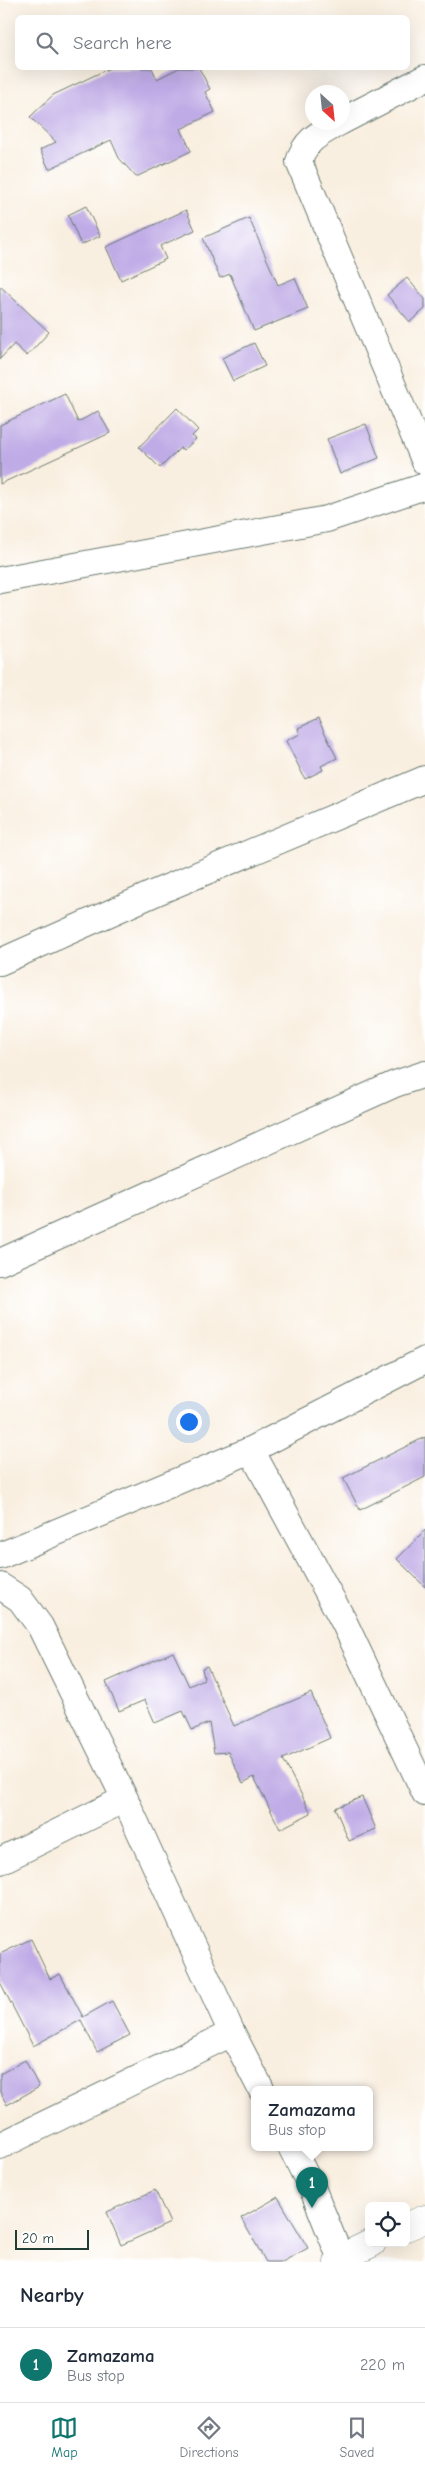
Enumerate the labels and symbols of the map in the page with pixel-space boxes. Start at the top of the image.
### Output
north arrow [305,85,350,130]
your location [176,1409,202,1435]
pin: 1 [296,2167,328,2208]
scale bar [15,2227,89,2250]

